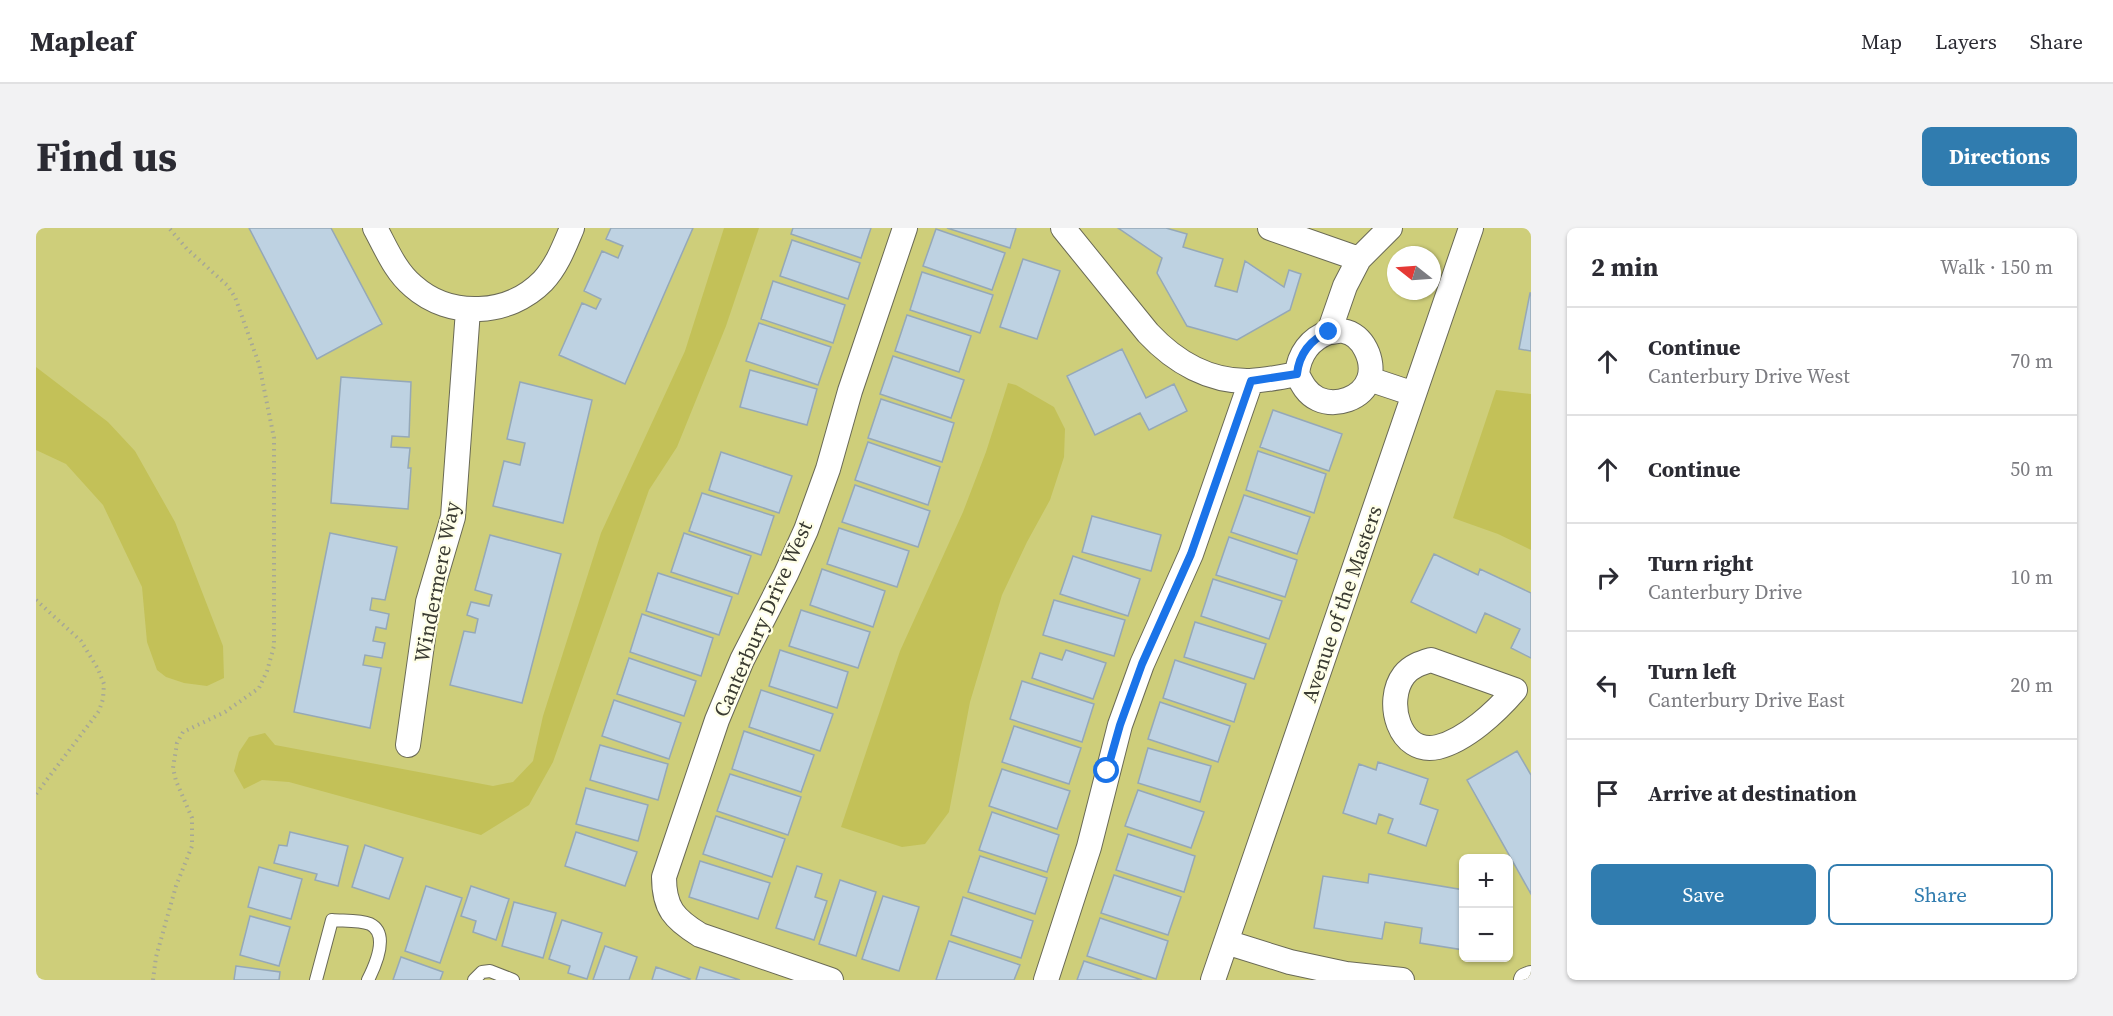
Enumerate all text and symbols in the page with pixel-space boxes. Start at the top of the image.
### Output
text: Mapleaf [30,22,134,60]
text: Map [1861,27,1902,56]
text: Layers [1935,27,1997,56]
text: Share [2030,27,2083,56]
text: Find us [36,127,177,185]
button: Directions [1922,127,2077,186]
north arrow [1387,246,1441,300]
text: 2 min [1591,249,1658,285]
text: Walk · 150 m [1940,253,2053,281]
route end [1315,318,1341,344]
text: Continue [1648,332,1741,362]
icon: ahead [1591,345,1624,378]
text: 70 m [2010,347,2053,375]
text: Canterbury Drive West [1648,362,1850,390]
icon: ahead [1591,453,1624,486]
text: Continue [1648,454,1741,484]
text: 50 m [2010,455,2053,483]
street label: Windermere Way [407,499,466,665]
street label: Avenue of the Masters [1294,502,1389,706]
street label: Canterbury Drive West [706,516,819,721]
text: Turn right [1648,548,1753,578]
icon: right [1591,561,1624,594]
text: 10 m [2010,563,2053,591]
text: Canterbury Drive [1648,578,1802,606]
text: Turn left [1648,656,1736,686]
icon: left [1591,669,1624,702]
text: 20 m [2010,671,2053,699]
text: Canterbury Drive East [1648,686,1845,714]
route start [1093,757,1119,783]
icon: arrive [1591,777,1624,810]
text: Arrive at destination [1648,778,1857,808]
map controls [1459,854,1513,962]
button: + [1459,854,1513,908]
button: Save [1591,864,1816,925]
button: Share [1828,864,2053,925]
button: − [1459,908,1513,962]

